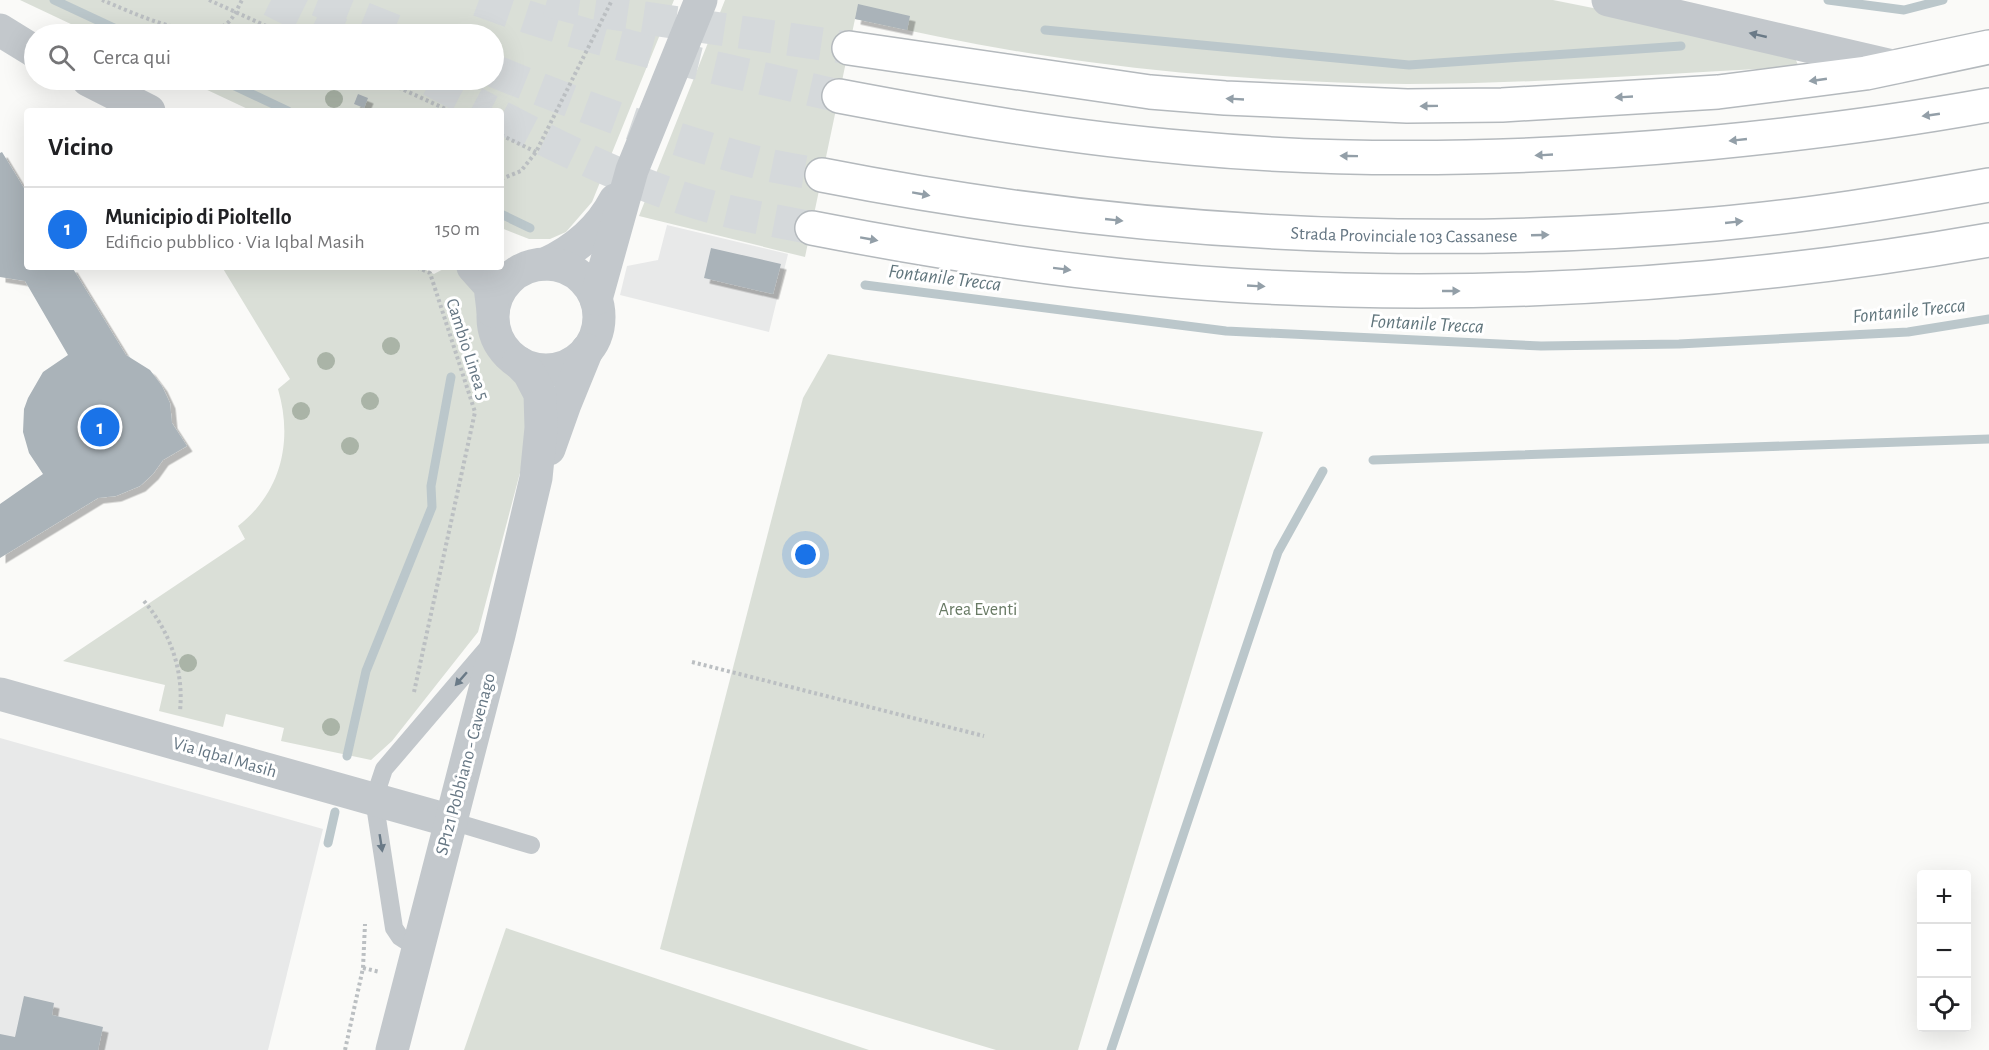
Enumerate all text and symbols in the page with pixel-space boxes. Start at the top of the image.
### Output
search box [24,24,504,90]
one-way arrow [1748,30,1767,39]
icon: search [45,41,78,74]
text: Cerca qui [93,46,171,68]
one-way arrow [1809,76,1828,85]
one-way arrow [1615,93,1634,102]
one-way arrow [1225,94,1244,104]
one-way arrow [1420,101,1439,110]
one-way arrow [1922,111,1941,120]
text: Vicino [48,134,113,160]
one-way arrow [1728,135,1747,145]
one-way arrow [1534,151,1553,160]
one-way arrow [1339,152,1358,161]
one-way arrow [912,190,931,199]
text: Municipio di Pioltello [105,206,292,228]
one-way arrow [1105,215,1124,225]
one-way arrow [1725,217,1744,227]
text: 1 [64,219,71,239]
text: 150 m [435,219,480,239]
street label: Strada Provinciale 103 Cassanese [1290,225,1518,246]
one-way arrow [1530,231,1549,240]
text: Edificio pubblico · Via Iqbal Masih [105,232,365,252]
one-way arrow [860,235,879,244]
water label: Fontanile Trecca [887,261,1003,295]
one-way arrow [1052,264,1071,274]
one-way arrow [1247,282,1266,291]
one-way arrow [1441,286,1460,296]
water label: Fontanile Trecca [1851,295,1967,327]
street label: Cambio Linea 5 [442,296,492,402]
water label: Fontanile Trecca [1370,311,1484,337]
pin: 1 [80,404,120,450]
your location [791,540,820,569]
park label: Area Eventi [939,601,1017,619]
street label: SP121 Pobbiano - Cavenago [433,671,499,857]
one-way arrow [455,671,468,686]
street label: Via Iqbal Masih [171,735,279,781]
one-way arrow [377,834,386,853]
map controls [1917,870,1971,1032]
button: + [1917,870,1971,924]
button: − [1917,924,1971,978]
button: locate [1917,978,1971,1032]

